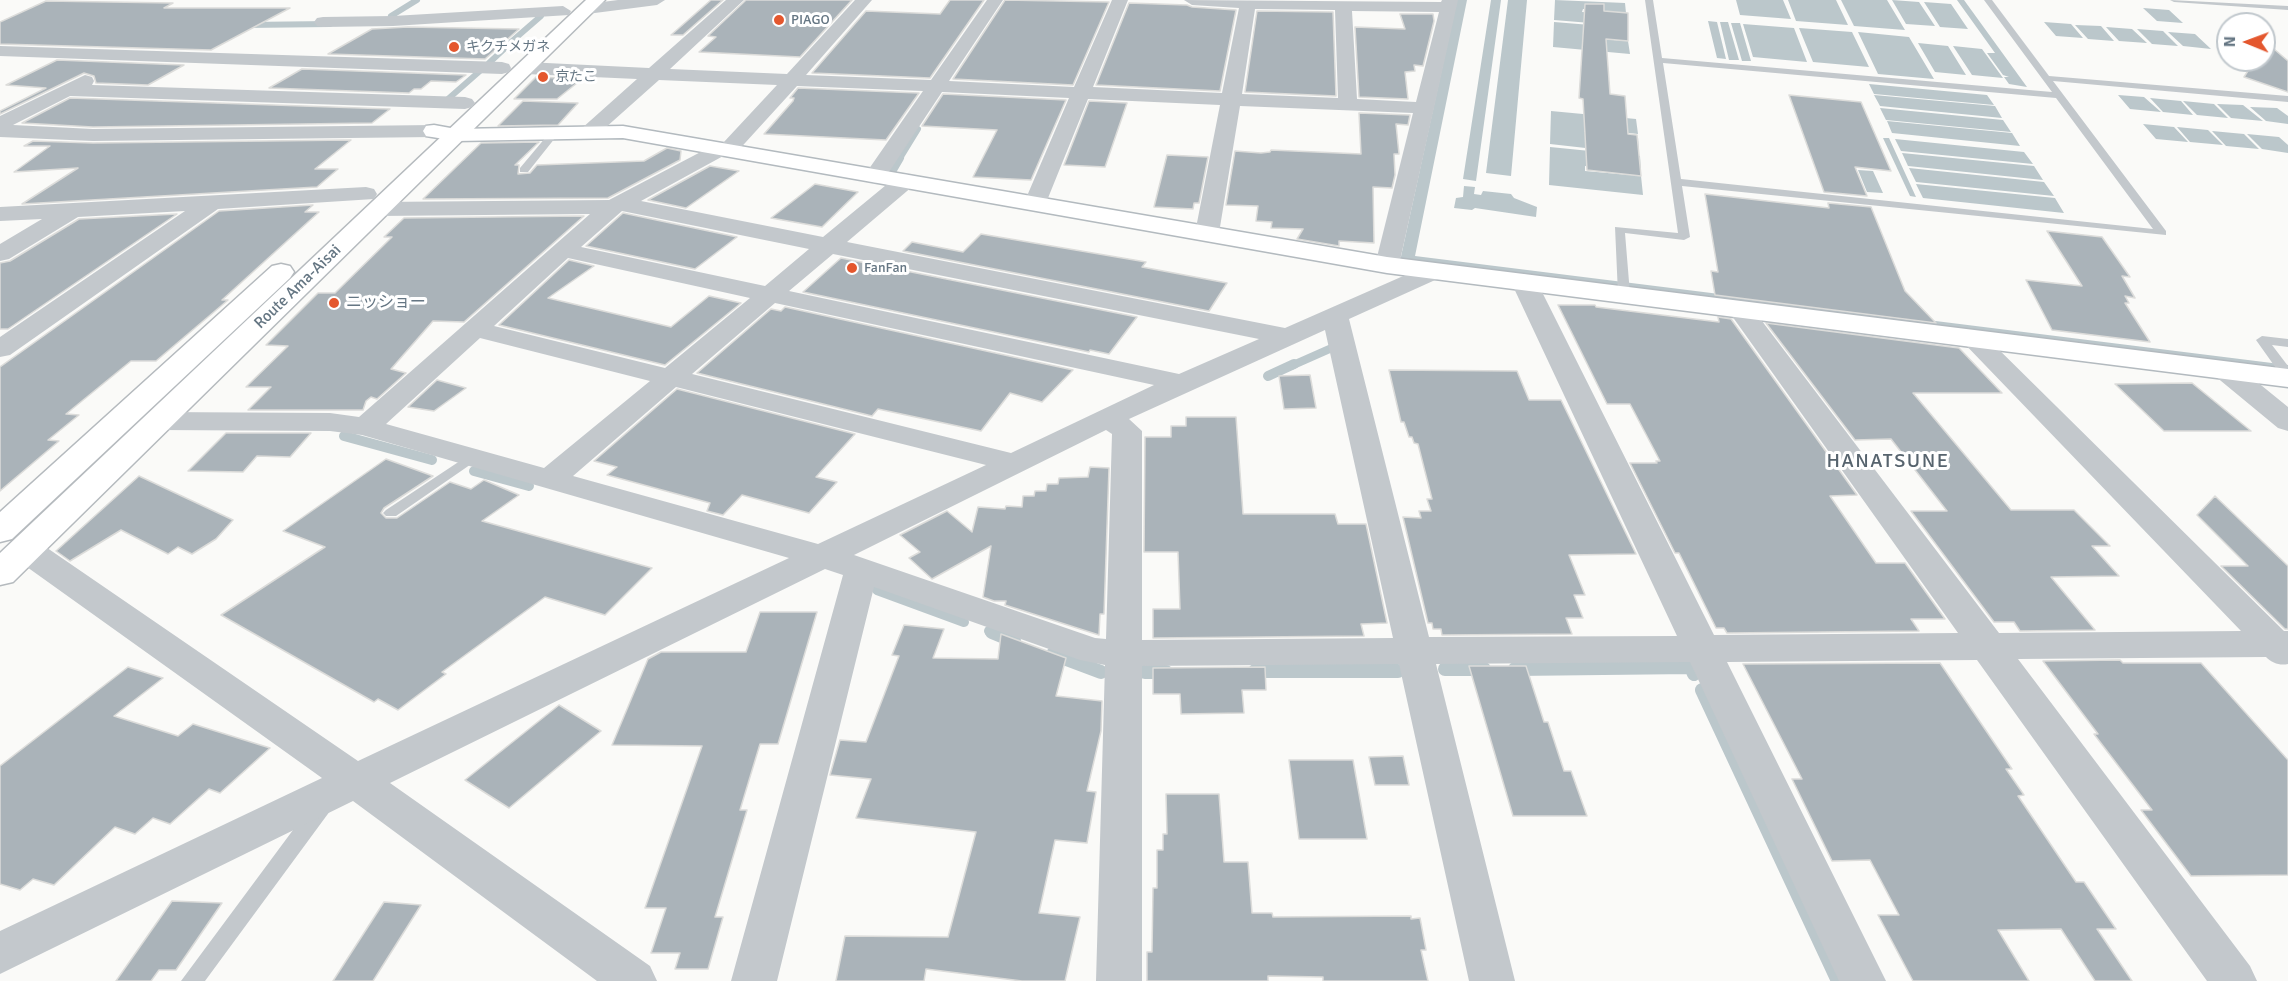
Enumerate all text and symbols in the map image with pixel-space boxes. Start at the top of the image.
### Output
place label: PIAGO [791,12,830,28]
north arrow [2216,12,2276,72]
marker: PIAGO [772,13,786,27]
text: N [2220,36,2240,47]
place label: キクチメガネ [466,39,550,55]
marker: キクチメガネ [447,40,461,54]
place label: 京たこ [555,69,597,85]
marker: 京たこ [536,70,550,84]
street label: Route Ama-Aisai [251,241,345,333]
place label: FanFan [864,260,907,276]
marker: FanFan [845,261,859,275]
place label: ニッショー [346,293,426,313]
marker: ニッショー [327,296,341,310]
district label: HANATSUNE [1826,450,1950,474]

